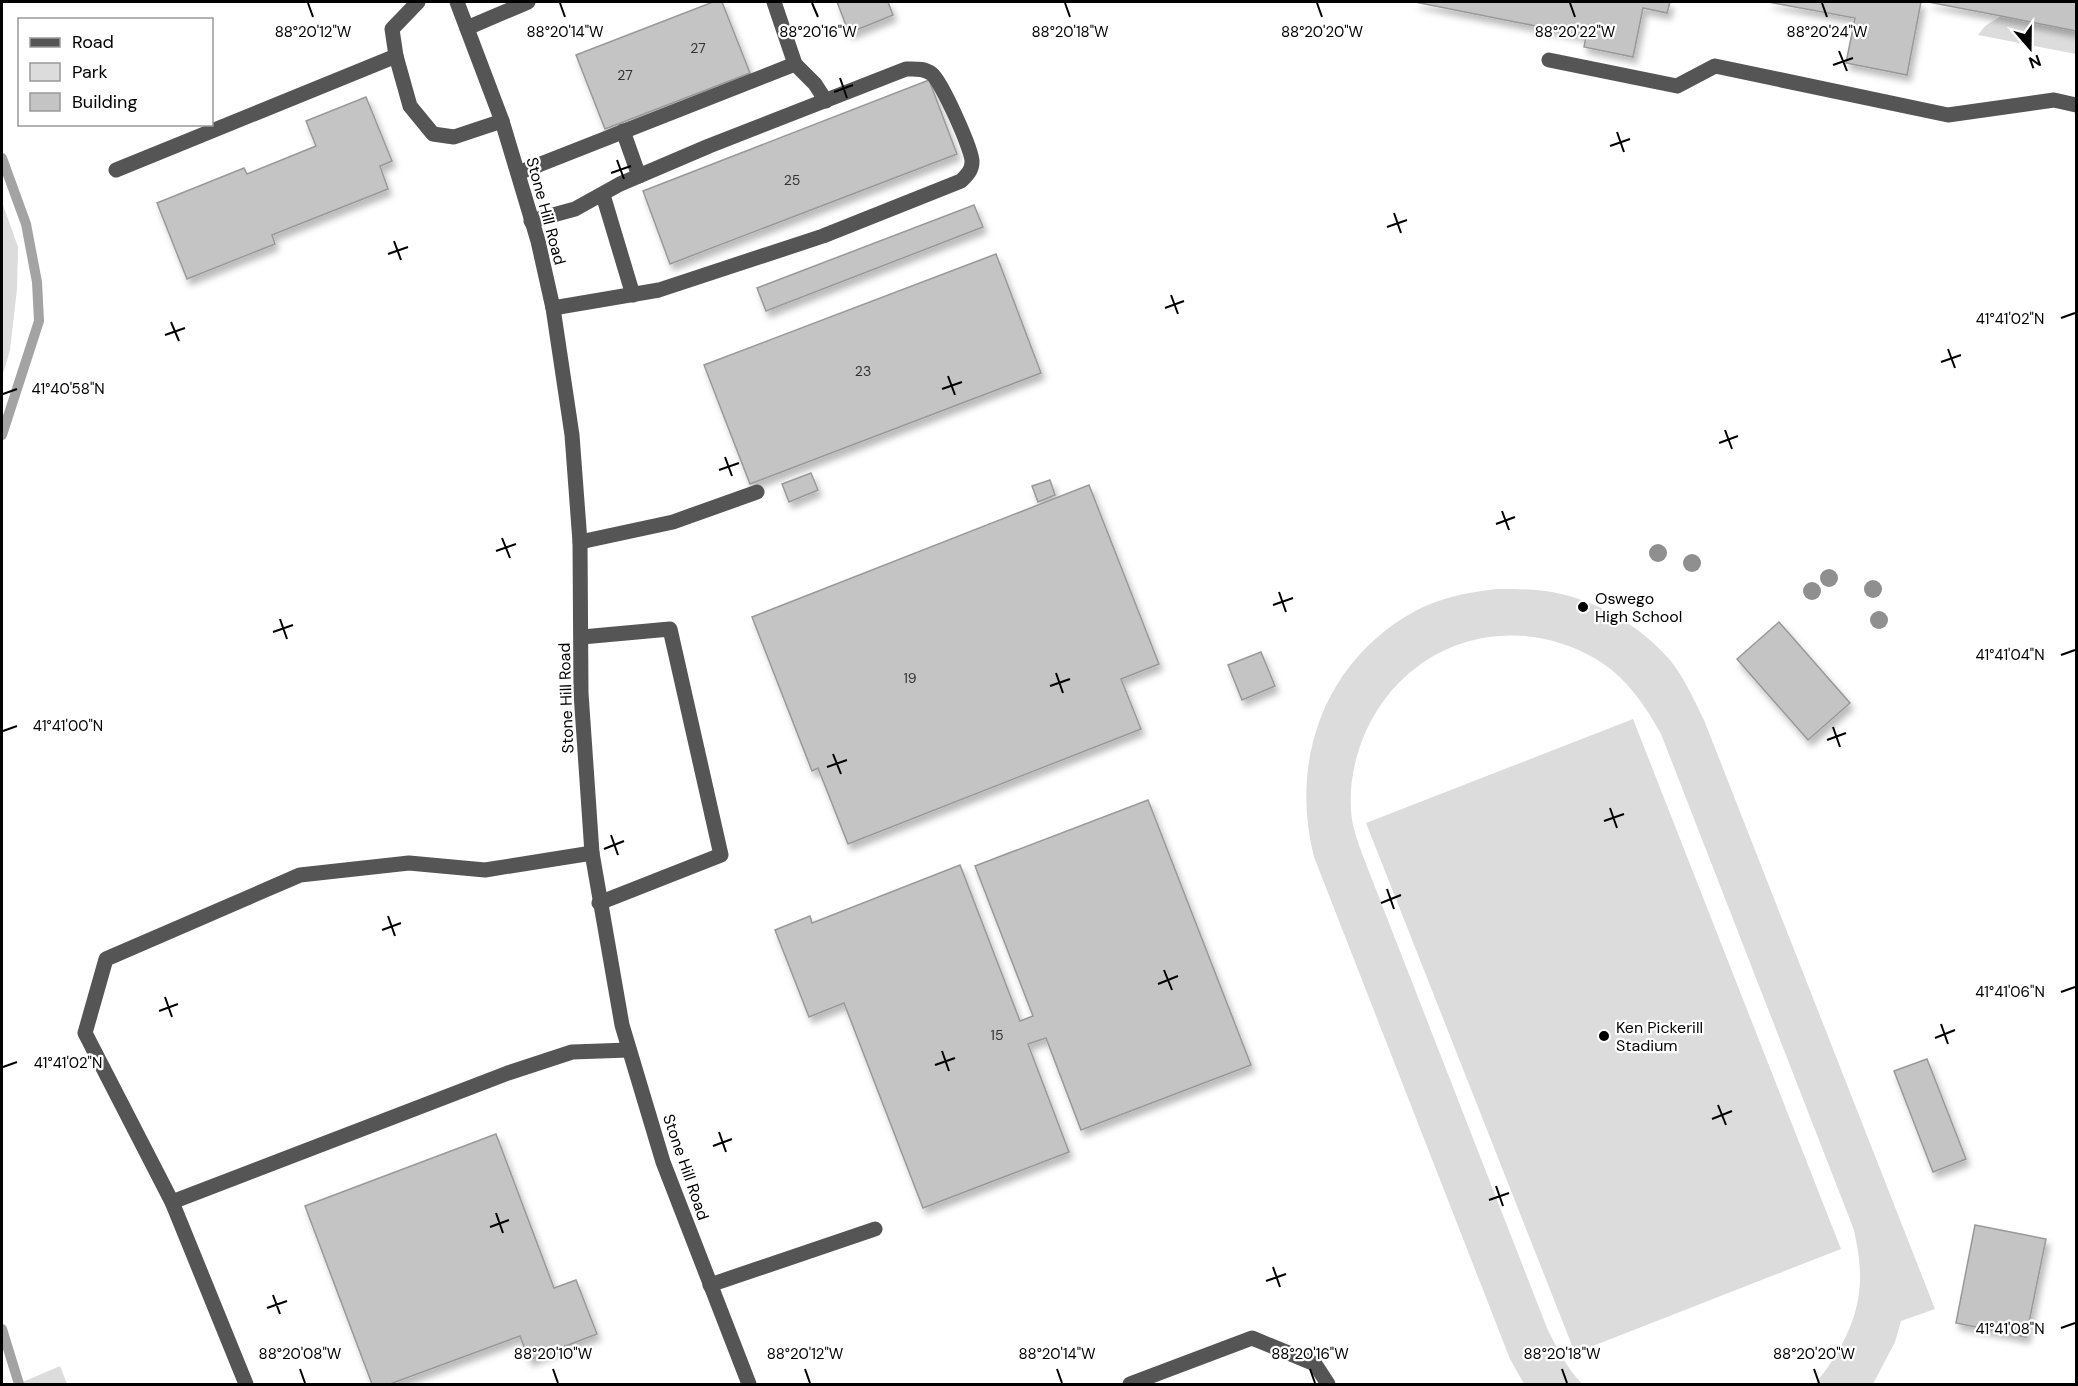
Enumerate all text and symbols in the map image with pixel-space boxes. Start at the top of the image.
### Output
legend [18,18,213,126]
north arrow [2000,18,2060,78]
text: 88°20'12"W [275,22,352,42]
text: 88°20'14"W [526,22,604,42]
text: 88°20'16"W [779,22,857,42]
text: 88°20'18"W [1031,22,1109,42]
text: 88°20'20"W [1281,22,1364,42]
text: 88°20'22"W [1535,22,1616,42]
text: 88°20'24"W [1787,22,1868,42]
text: Road [72,30,114,54]
house number: 27 [690,39,706,57]
text: N [2026,50,2044,73]
text: Park [72,60,108,84]
house number: 27 [617,66,633,84]
text: Building [72,90,137,114]
street label: Stone Hill Road [522,155,570,267]
house number: 25 [784,171,800,189]
text: 41°41'02"N [1976,309,2044,329]
house number: 23 [855,362,871,380]
text: 41°40'58"N [31,379,105,399]
place label: Oswego High School [1595,588,1682,627]
marker: Oswego High School [1576,600,1590,614]
street label: Stone Hill Road [554,642,578,754]
text: 41°41'04"N [1975,645,2045,665]
house number: 19 [903,669,917,687]
text: 41°41'00"N [33,716,103,736]
text: 41°41'06"N [1975,982,2045,1002]
place label: Ken Pickerill Stadium [1616,1017,1703,1056]
house number: 15 [991,1026,1003,1044]
marker: Ken Pickerill Stadium [1597,1029,1611,1043]
text: 41°41'02"N [34,1053,102,1073]
street label: Stone Hill Road [658,1111,714,1223]
text: 41°41'08"N [1975,1319,2045,1339]
text: 88°20'08"W [259,1344,342,1364]
text: 88°20'10"W [514,1344,593,1364]
text: 88°20'12"W [767,1344,844,1364]
text: 88°20'14"W [1018,1344,1096,1364]
text: 88°20'16"W [1271,1344,1349,1364]
text: 88°20'18"W [1523,1344,1601,1364]
text: 88°20'20"W [1773,1344,1856,1364]

